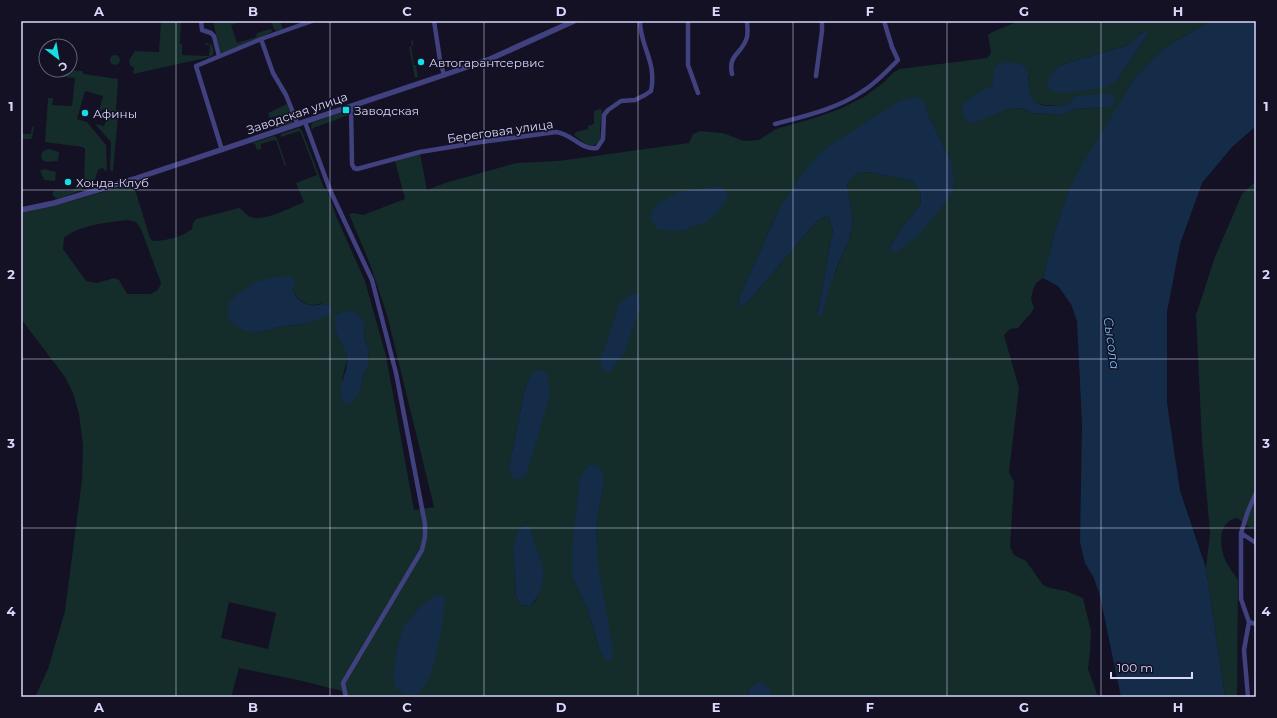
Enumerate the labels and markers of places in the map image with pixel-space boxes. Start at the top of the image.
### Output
place label: Автогарантсервис [429,55,544,70]
marker: Автогарантсервис [416,57,426,67]
place label: Заводская [354,103,419,118]
marker: Заводская [341,105,351,115]
place label: Афины [93,106,137,121]
marker: Афины [80,108,90,118]
place label: Хонда-Клуб [76,175,149,190]
marker: Хонда-Клуб [63,177,73,187]

